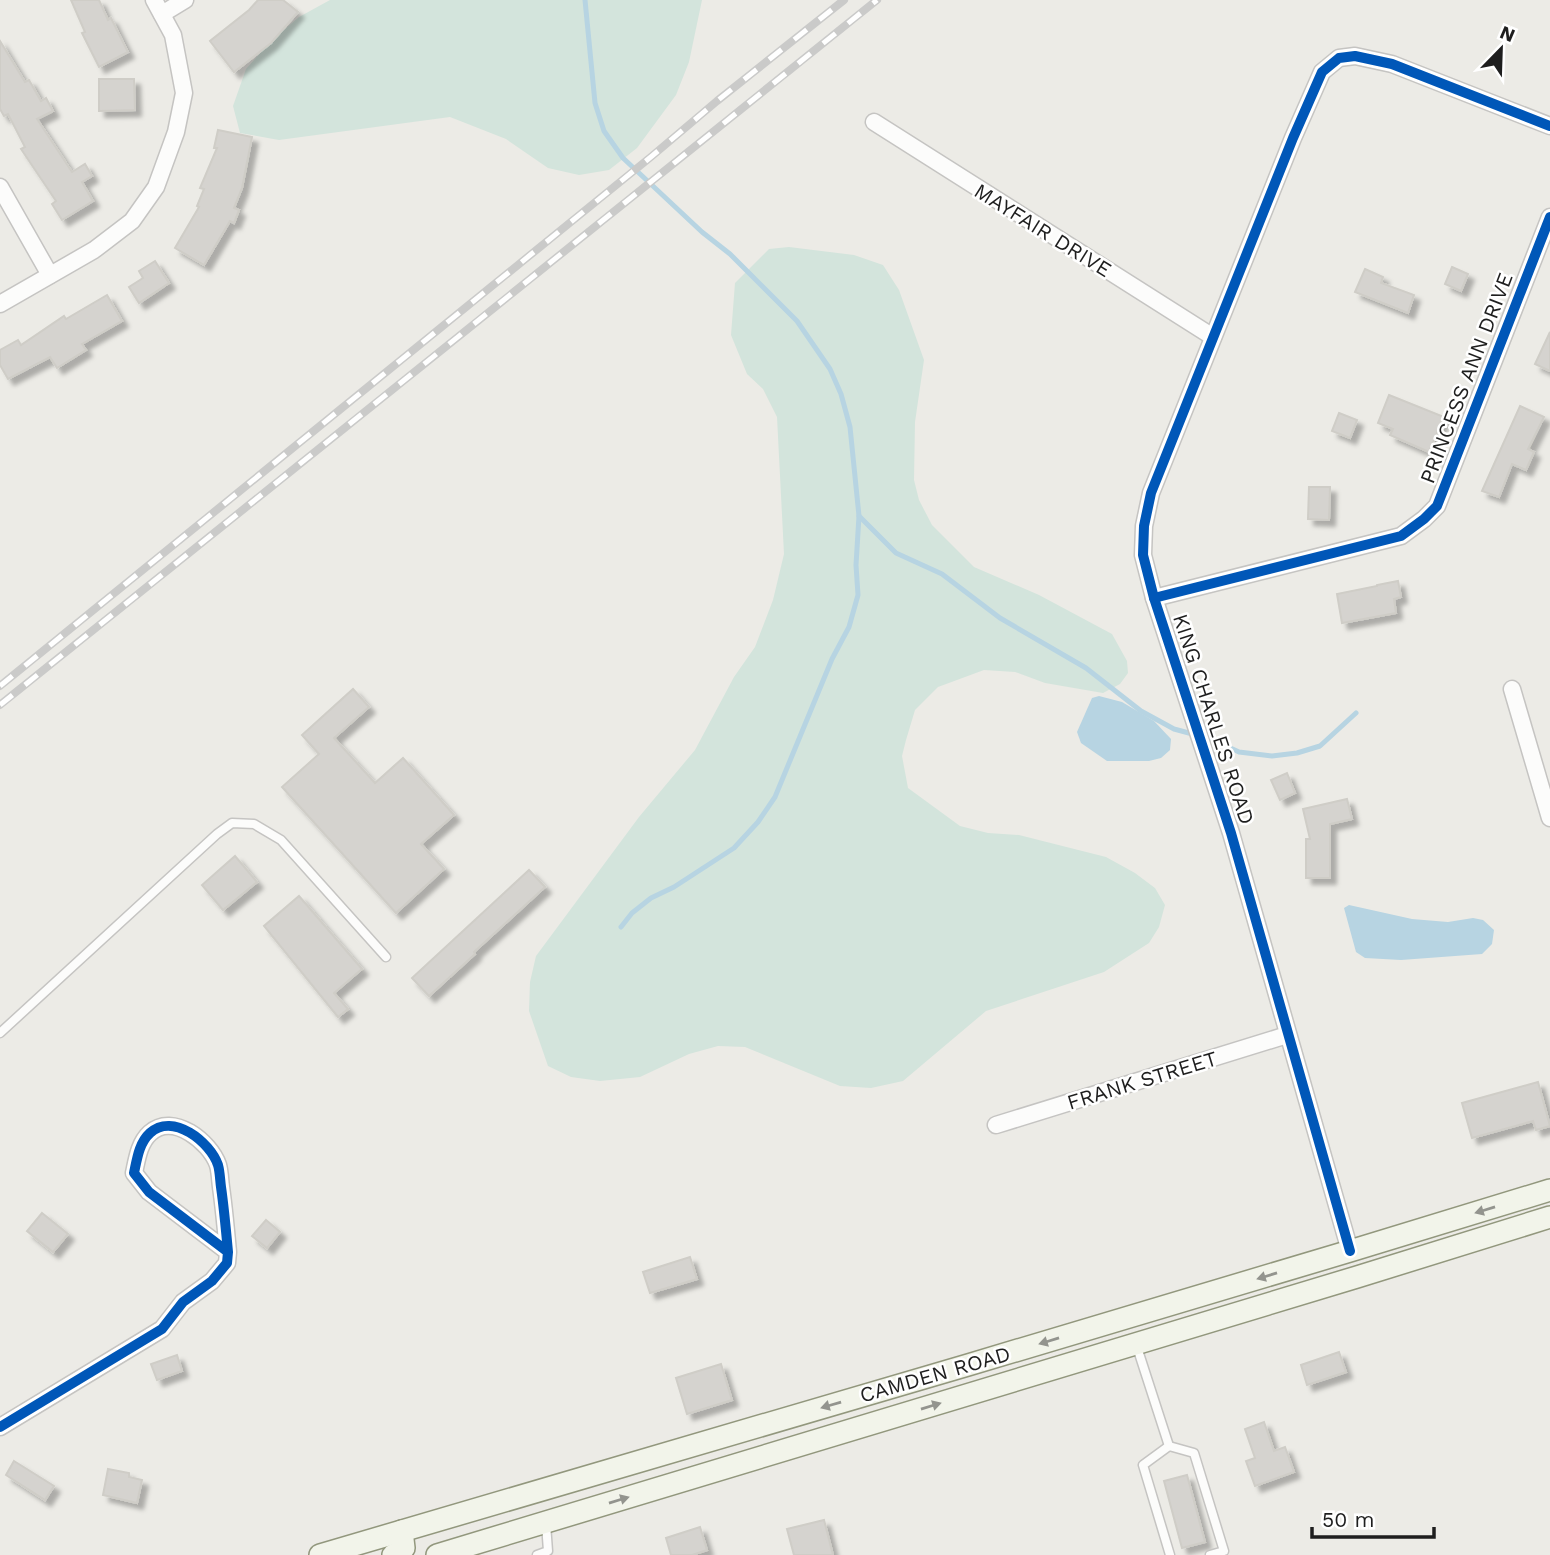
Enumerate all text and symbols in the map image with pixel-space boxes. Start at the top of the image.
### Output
north arrow [1466,14,1536,84]
text: N [1496,20,1518,47]
street label: MAYFAIR DRIVE [970,178,1116,282]
street label: PRINCESS ANN DRIVE [1414,269,1518,487]
street label: KING CHARLES ROAD [1168,610,1260,828]
street label: FRANK STREET [1064,1045,1220,1115]
one-way arrow [1474,1205,1495,1215]
one-way arrow [1256,1272,1277,1282]
one-way arrow [1038,1336,1059,1346]
street label: CAMDEN ROAD [857,1341,1013,1407]
one-way arrow [921,1400,942,1411]
one-way arrow [820,1401,841,1411]
one-way arrow [609,1495,630,1505]
scale bar [1312,1496,1434,1540]
text: 50 m [1322,1507,1374,1532]

